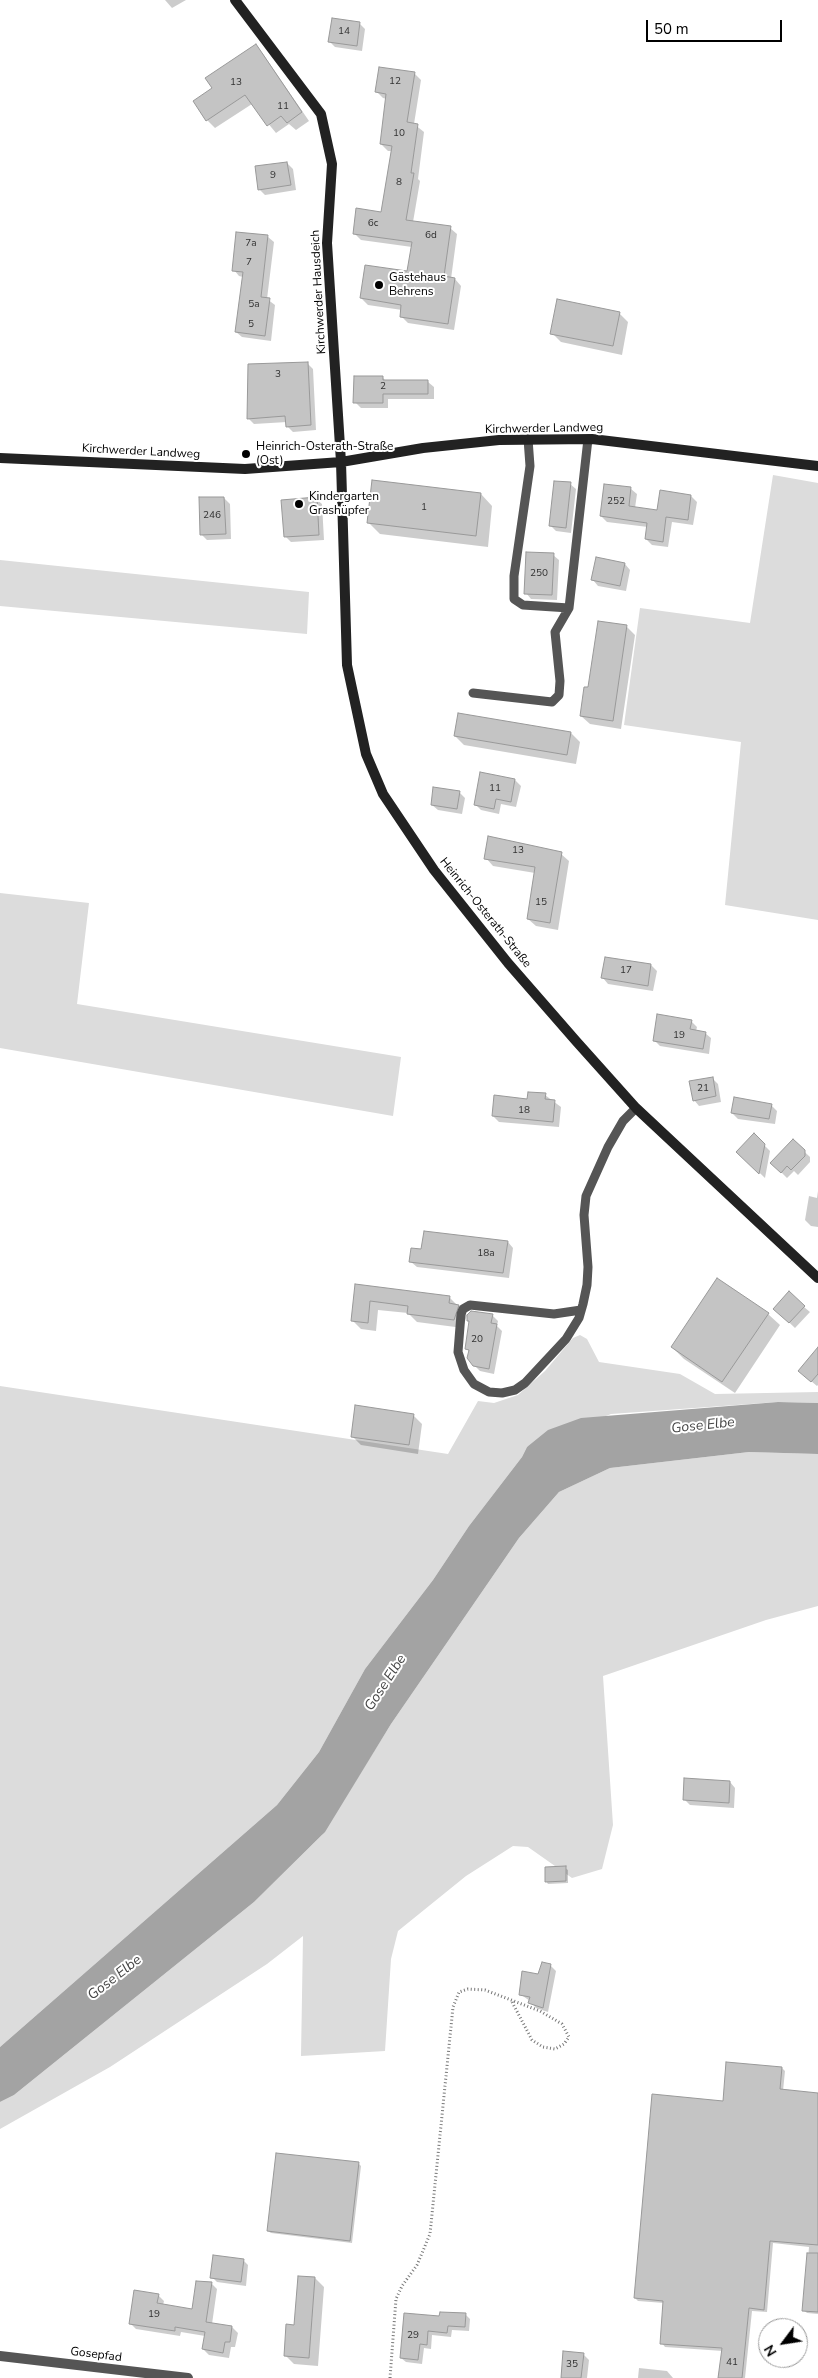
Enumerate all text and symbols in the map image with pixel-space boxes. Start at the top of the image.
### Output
scale bar [648,10,784,42]
text: 50 m [654,19,689,39]
house number: 14 [338,26,350,38]
house number: 12 [389,76,401,88]
house number: 13 [230,77,242,89]
house number: 11 [277,101,289,113]
house number: 10 [393,128,405,140]
house number: 9 [270,170,276,182]
house number: 8 [396,177,402,189]
house number: 6c [368,218,378,230]
street label: Kirchwerder Hausdeich [309,229,329,355]
house number: 6d [425,230,437,242]
house number: 7a [245,238,257,250]
house number: 7 [246,257,252,269]
place label: Gästehaus Behrens [389,271,446,299]
marker: Gästehaus Behrens [373,279,385,291]
house number: 5a [248,299,260,311]
house number: 5 [248,319,254,331]
house number: 3 [275,369,281,381]
house number: 2 [380,381,386,393]
street label: Kirchwerder Landweg [485,421,603,437]
place label: Heinrich-Osterath-Straße (Ost) [256,440,393,468]
street label: Kirchwerder Landweg [82,442,200,462]
marker: Heinrich-Osterath-Straße (Ost) [240,448,252,460]
place label: Kindergarten Grashüpfer [309,490,379,518]
house number: 252 [607,496,625,508]
marker: Kindergarten Grashüpfer [293,498,305,510]
house number: 1 [421,502,427,514]
house number: 246 [203,510,221,522]
house number: 250 [530,568,548,580]
house number: 11 [489,783,501,795]
house number: 13 [512,845,524,857]
street label: Heinrich-Osterath-Straße [436,855,534,971]
house number: 15 [535,897,547,909]
house number: 17 [620,965,632,977]
house number: 19 [673,1030,685,1042]
house number: 21 [697,1083,709,1095]
house number: 18 [518,1105,530,1117]
house number: 18a [477,1248,495,1260]
house number: 20 [471,1334,483,1346]
water label: Gose Elbe [670,1414,736,1438]
water label: Gose Elbe [362,1652,410,1714]
water label: Gose Elbe [85,1952,145,2004]
house number: 19 [148,2309,160,2321]
north arrow [758,2318,808,2368]
house number: 29 [407,2330,419,2342]
text: N [760,2341,781,2360]
street label: Gosepfad [69,2345,123,2365]
house number: 41 [726,2357,738,2369]
house number: 35 [566,2359,578,2371]

